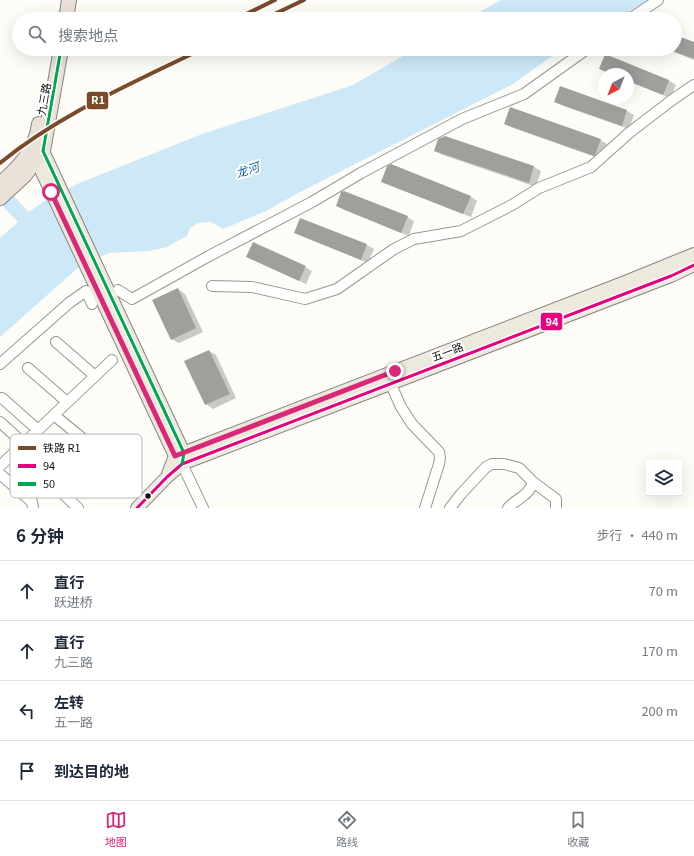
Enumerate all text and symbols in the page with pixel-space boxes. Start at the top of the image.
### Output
search box [12,12,682,56]
icon: search [26,23,48,45]
text: 搜索地点 [58,24,118,45]
north arrow [598,68,634,104]
street label: 九三路 [32,81,54,117]
line badge: R1 [86,91,109,110]
text: R1 [91,91,105,107]
water label: 龙河 [233,157,263,181]
route start [42,183,60,201]
line badge: 94 [540,312,563,331]
text: 94 [546,313,559,329]
street label: 五一路 [429,338,465,364]
route end [386,362,404,380]
legend [10,434,142,498]
text: 铁路 R1 [43,439,81,455]
text: 94 [43,457,55,473]
map controls [646,460,682,496]
button: layers [646,460,682,496]
text: 50 [43,475,55,491]
unlabelled marker [143,491,153,501]
text: 6 分钟 [16,522,64,547]
text: 步行 · 440 m [597,525,678,544]
text: 直行 [54,571,84,592]
icon: ahead [16,580,38,602]
text: 70 m [649,581,678,600]
text: 跃进桥 [54,592,93,611]
text: 直行 [54,631,84,652]
icon: ahead [16,640,38,662]
text: 170 m [641,641,678,660]
text: 九三路 [54,652,93,671]
text: 左转 [54,691,84,712]
icon: left [16,700,38,722]
text: 200 m [641,701,678,720]
text: 五一路 [54,712,93,731]
icon: arrive [16,760,38,782]
text: 到达目的地 [54,760,129,781]
tab: 地图 [105,809,127,849]
tab: 路线 [336,809,358,849]
tab: 收藏 [567,809,589,849]

